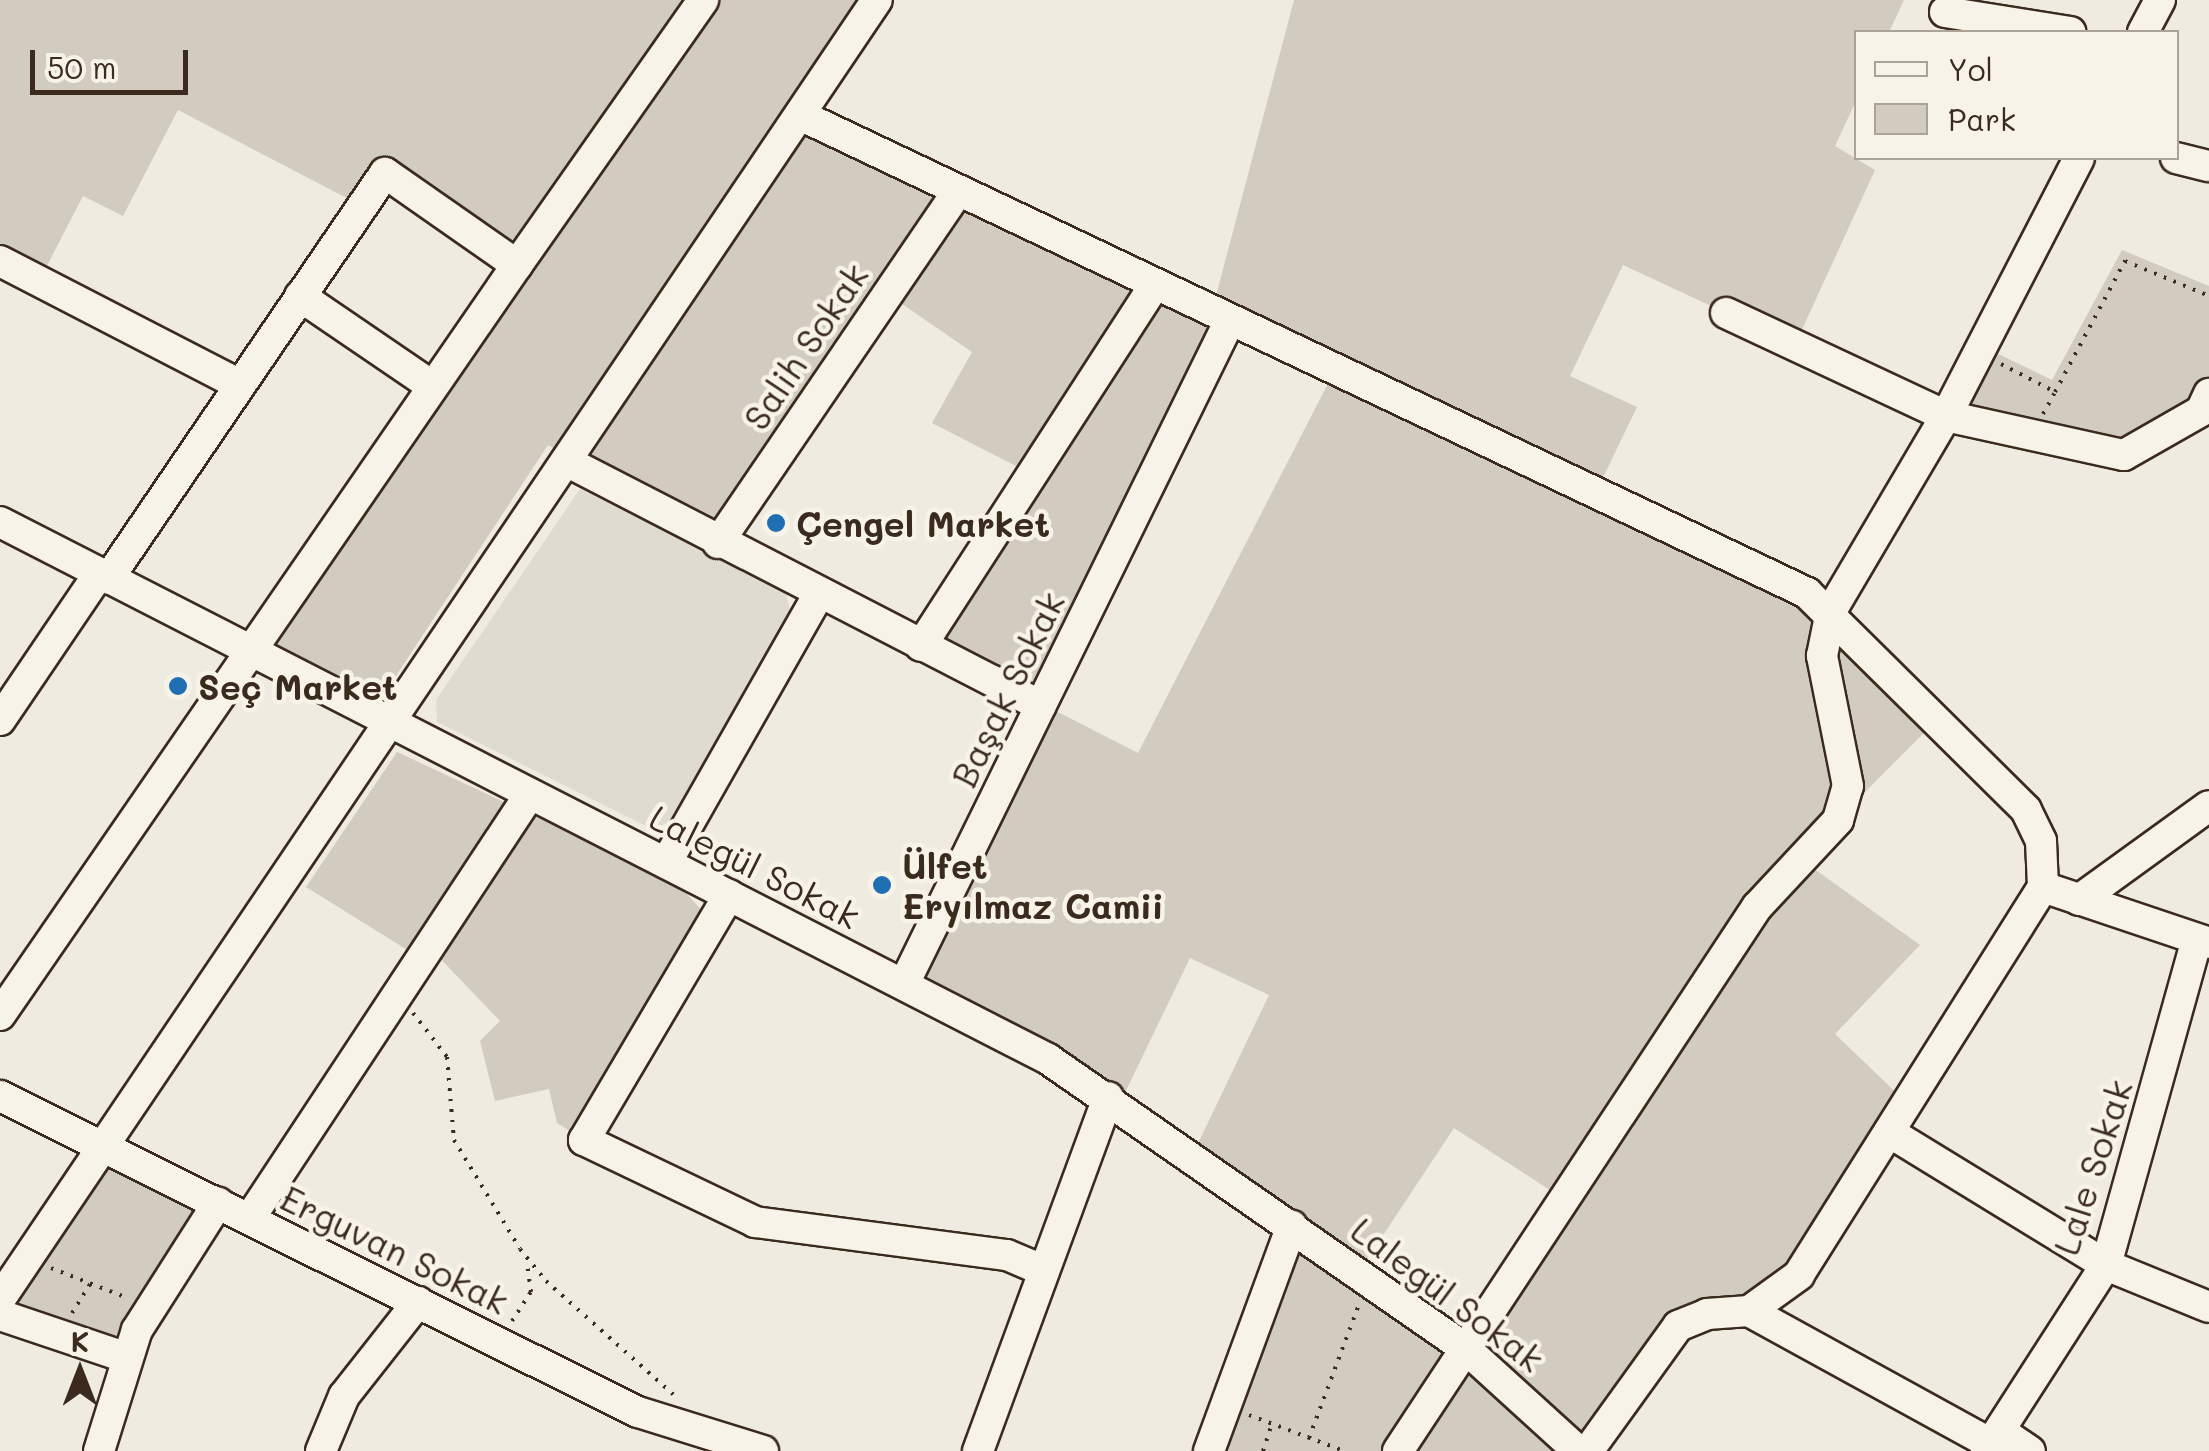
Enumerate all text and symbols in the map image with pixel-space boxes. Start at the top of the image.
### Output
scale bar [35,30,192,92]
legend [1854,30,2179,160]
text: 50 m [47,47,117,87]
text: Yol [1948,49,1993,89]
text: Park [1948,99,2016,139]
street label: Salih Sokak [734,255,876,437]
place label: Çengel Market [796,502,1050,544]
marker: Çengel Market [765,512,787,534]
street label: Başak Sokak [942,585,1072,793]
place label: Seç Market [198,665,398,707]
marker: Seç Market [167,675,189,697]
street label: Lalegül Sokak [643,795,867,937]
place label: Ülfet Eryılmaz Camii [902,844,1164,926]
marker: Ülfet Eryılmaz Camii [871,874,893,896]
street label: Lale Sokak [2044,1074,2140,1260]
street label: Erguvan Sokak [275,1176,515,1322]
street label: Lalegül Sokak [1344,1208,1552,1380]
north arrow [30,1321,130,1421]
text: K [71,1323,89,1359]

